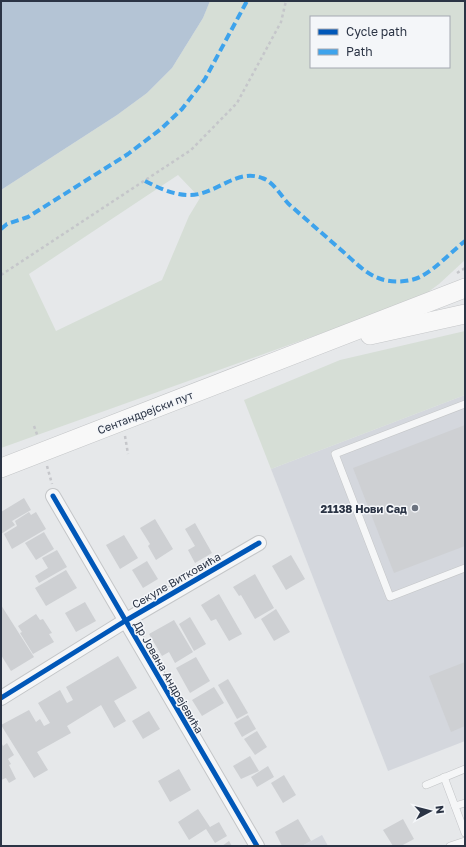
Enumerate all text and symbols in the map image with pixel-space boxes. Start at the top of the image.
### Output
legend [310,16,450,68]
text: Cycle path [346,24,407,39]
text: Path [346,44,373,59]
street label: Сентандрејски пут [95,388,195,436]
place label: 21138 Нови Сад [321,502,407,515]
marker: 21138 Нови Сад [410,503,420,513]
street label: Секуле Витковића [129,549,223,611]
street label: Др Јована Андрејевића [131,619,207,735]
north arrow [410,791,450,831]
text: N [433,805,447,815]

